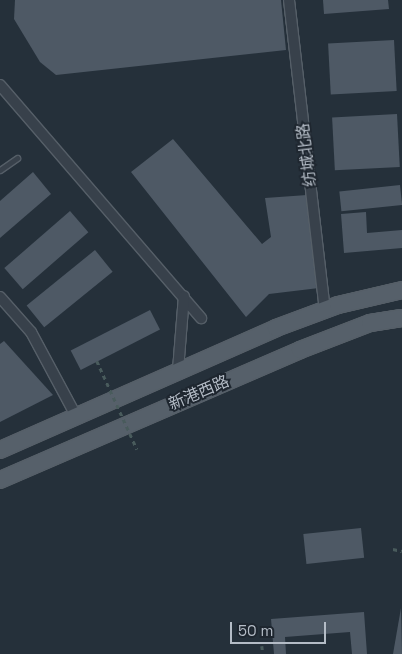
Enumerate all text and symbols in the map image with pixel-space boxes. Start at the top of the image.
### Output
street label: 纺城北路 [294,122,320,188]
street label: 新港西路 [166,372,232,414]
scale bar [232,612,328,644]
text: 50 m [238,621,273,640]

